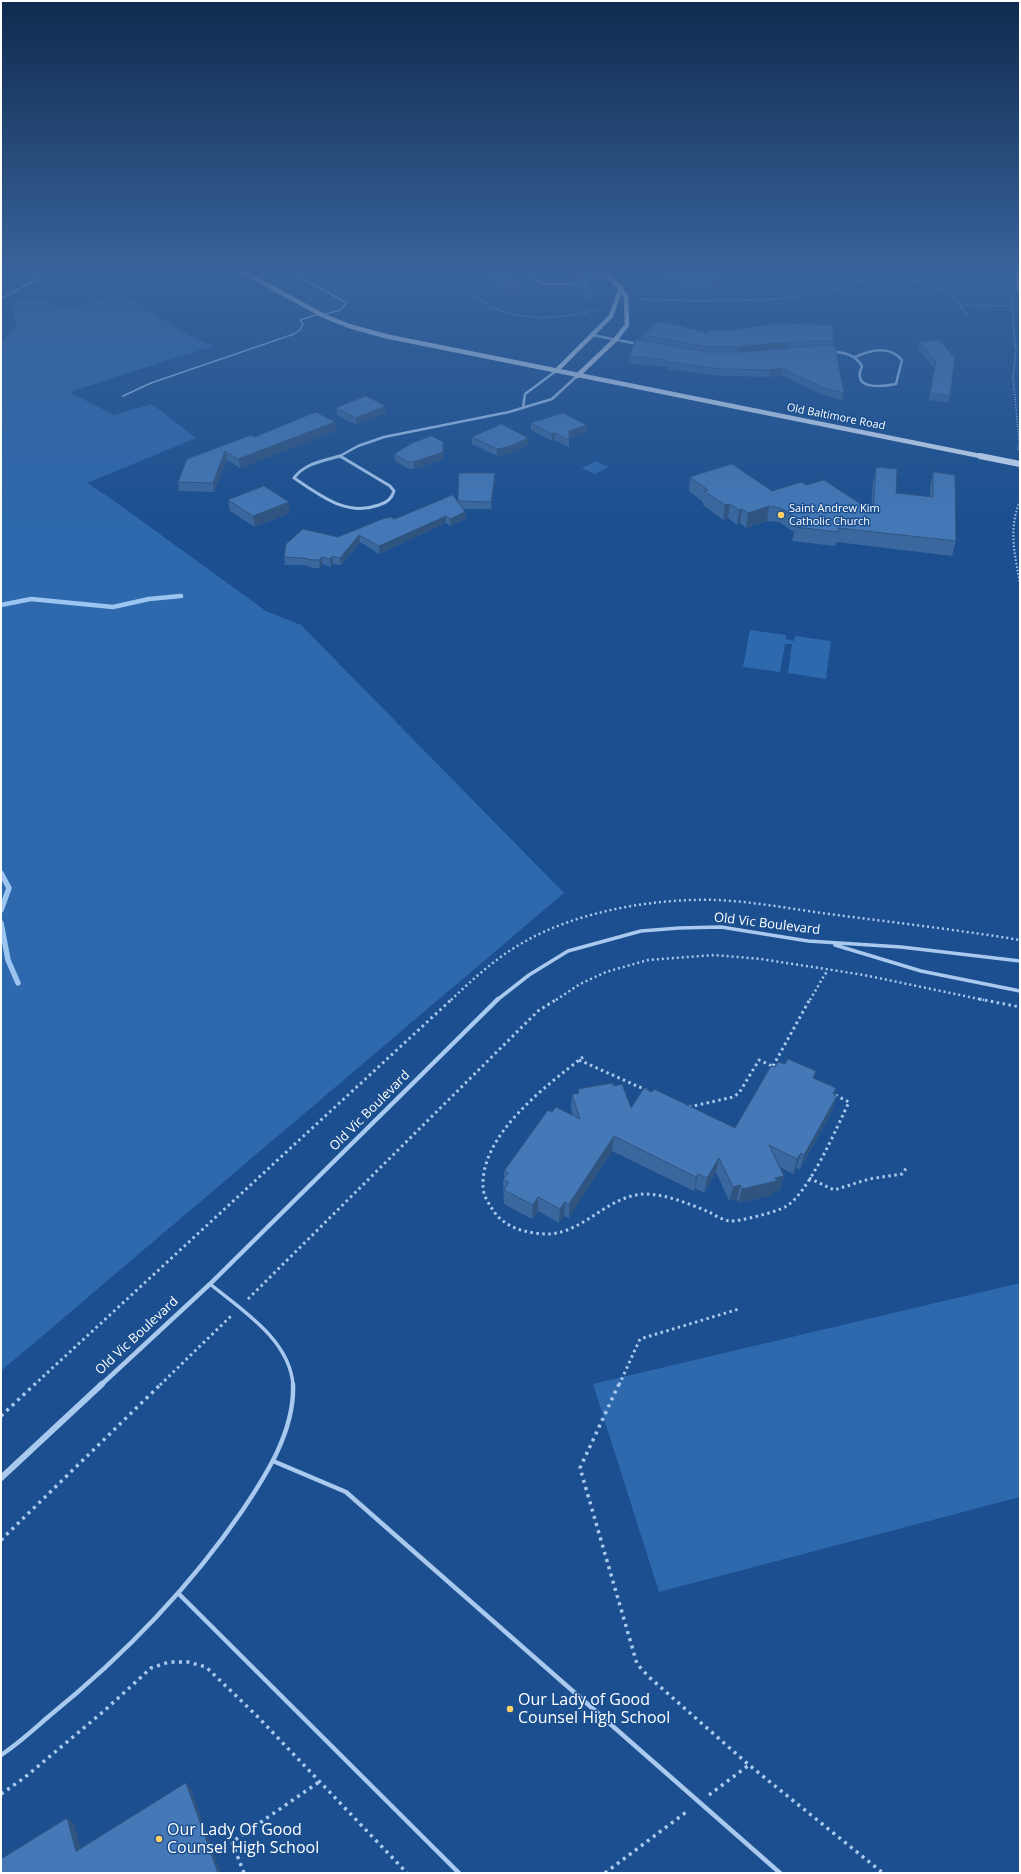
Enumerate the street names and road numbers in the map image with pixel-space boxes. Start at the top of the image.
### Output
street label: Old Baltimore Road [786,401,886,433]
street label: Old Vic Boulevard [713,910,821,938]
street label: Old Vic Boulevard [327,1068,413,1154]
street label: Old Vic Boulevard [93,1294,181,1378]

